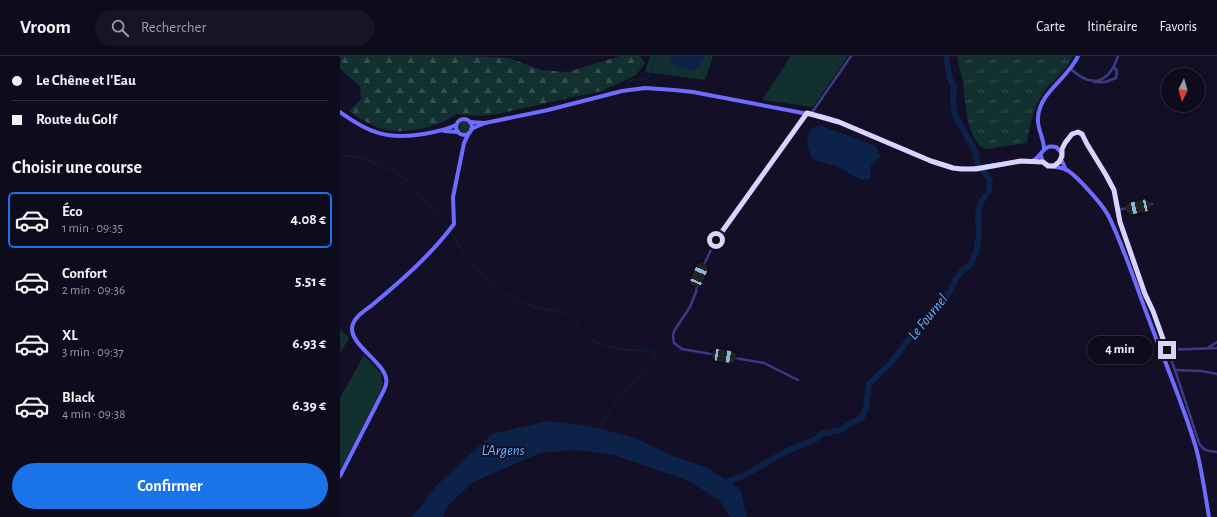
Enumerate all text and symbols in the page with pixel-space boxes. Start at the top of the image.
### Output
search box [95,10,375,46]
icon: search [109,17,131,39]
text: Vroom [20,18,71,37]
text: Rechercher [141,20,206,35]
text: Carte [1036,20,1065,34]
text: Itinéraire [1087,20,1137,34]
text: Favoris [1159,20,1197,34]
north arrow [1161,68,1205,112]
map controls [1161,68,1205,112]
text: Le Chêne et l'Eau [36,73,136,88]
text: Route du Golf [36,112,117,127]
text: Choisir une course [12,159,142,177]
car [1125,199,1151,215]
icon: car [14,202,50,238]
text: Éco [62,204,83,219]
text: 4.08 € [291,212,326,227]
text: 1 min · 09:35 [62,222,123,235]
route start [707,231,725,249]
car [689,262,709,288]
icon: car [14,264,50,300]
text: Confort [62,266,107,281]
text: 5.51 € [295,274,326,289]
text: 2 min · 09:36 [62,284,125,297]
water label: Le Fournel [905,291,951,343]
icon: car [14,326,50,362]
text: XL [62,328,78,343]
text: 6.93 € [292,336,326,351]
callout: 4 min [1087,336,1153,364]
route end [1158,341,1176,359]
text: 4 min [1105,343,1135,356]
text: 3 min · 09:37 [62,346,124,359]
car [711,348,737,364]
icon: car [14,388,50,424]
text: Black [62,390,95,405]
text: 6.39 € [292,398,326,413]
text: 4 min · 09:38 [62,408,125,421]
water label: L'Argens [481,443,525,458]
button: Confirmer [12,463,328,509]

